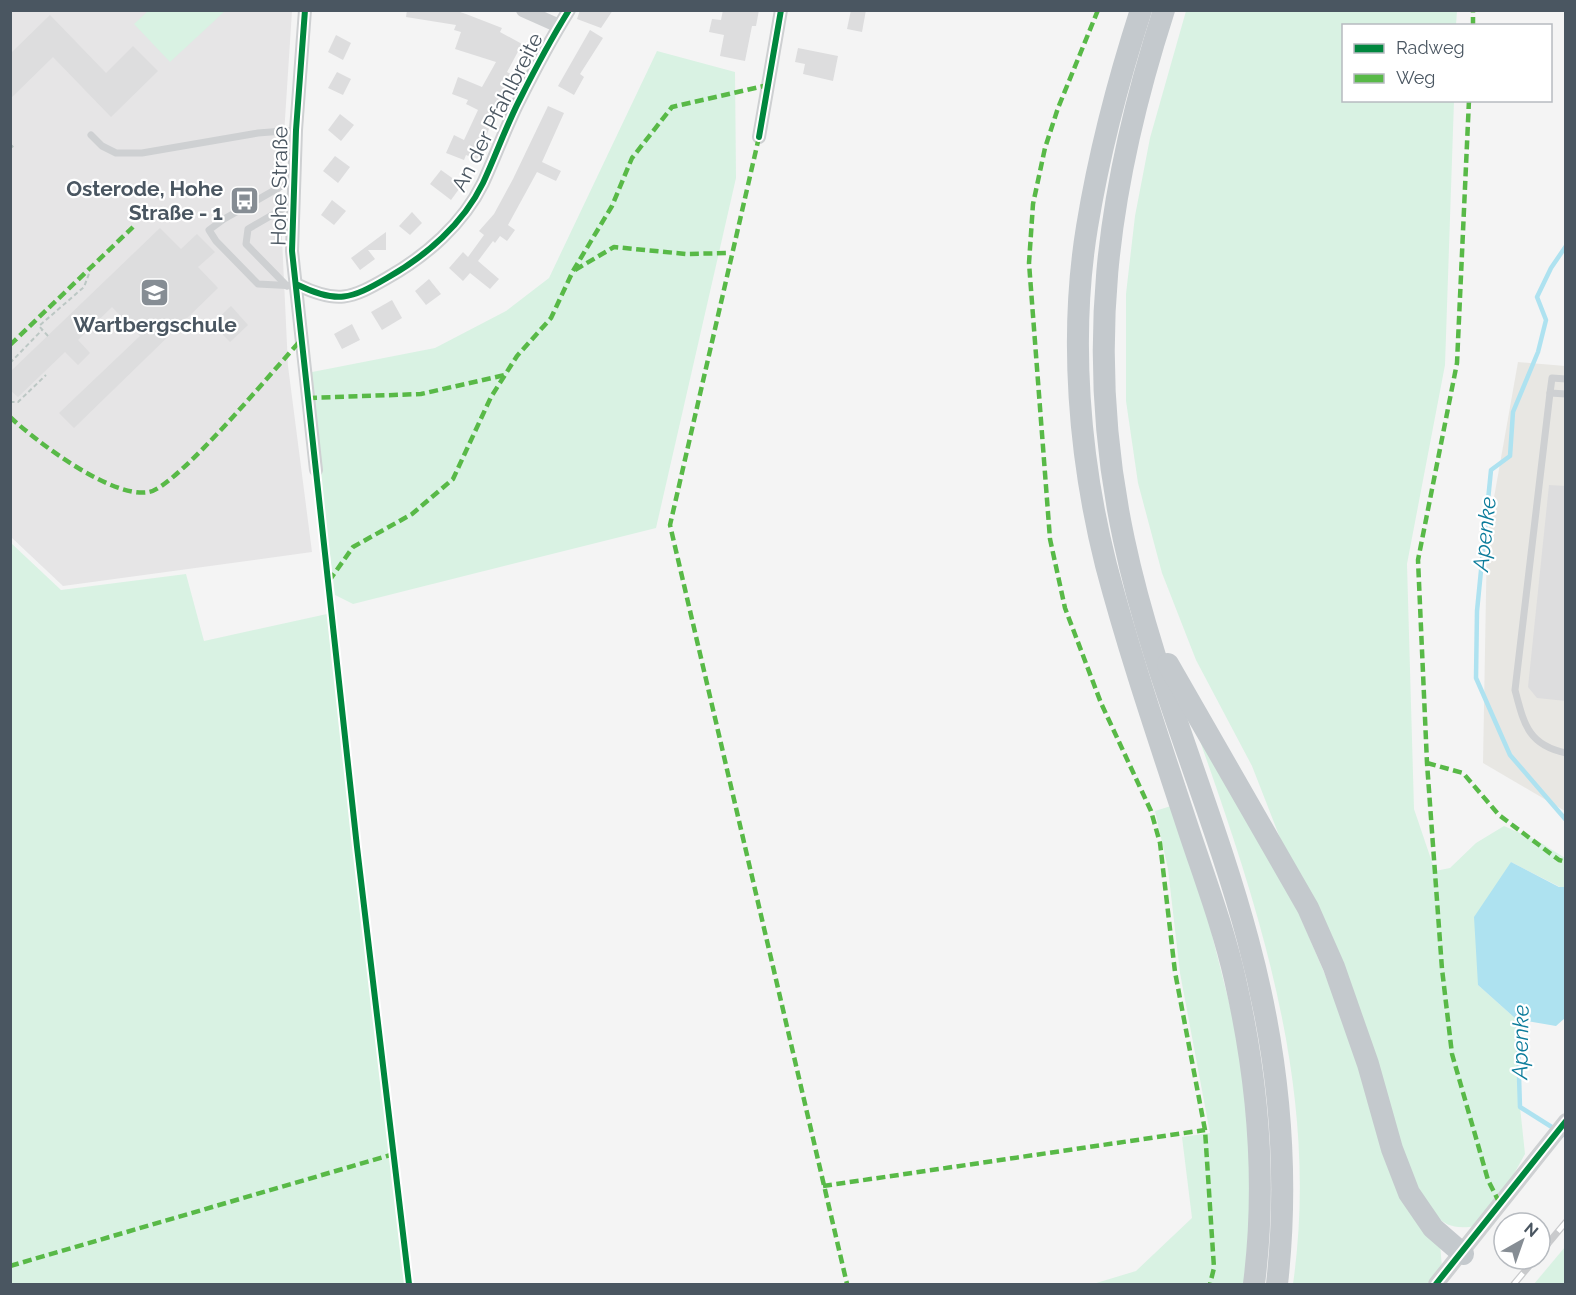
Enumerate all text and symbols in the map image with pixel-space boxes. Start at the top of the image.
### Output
legend [1342,24,1552,102]
street label: An der Pfahlbreite [446,28,548,196]
text: Radweg [1396,37,1465,58]
text: Weg [1396,67,1435,88]
street label: Hohe Straße [265,126,293,246]
place label: Osterode, Hohe Straße - 1 [66,176,223,225]
bus stop icon: Osterode, Hohe Straße - 1 [228,184,260,216]
school or university icon: Wartbergschule [139,277,171,309]
place label: Wartbergschule [73,312,237,337]
water label: Apenke [1467,495,1501,574]
water label: Apenke [1506,1004,1534,1081]
north arrow [1492,1211,1552,1271]
text: N [1521,1219,1542,1241]

